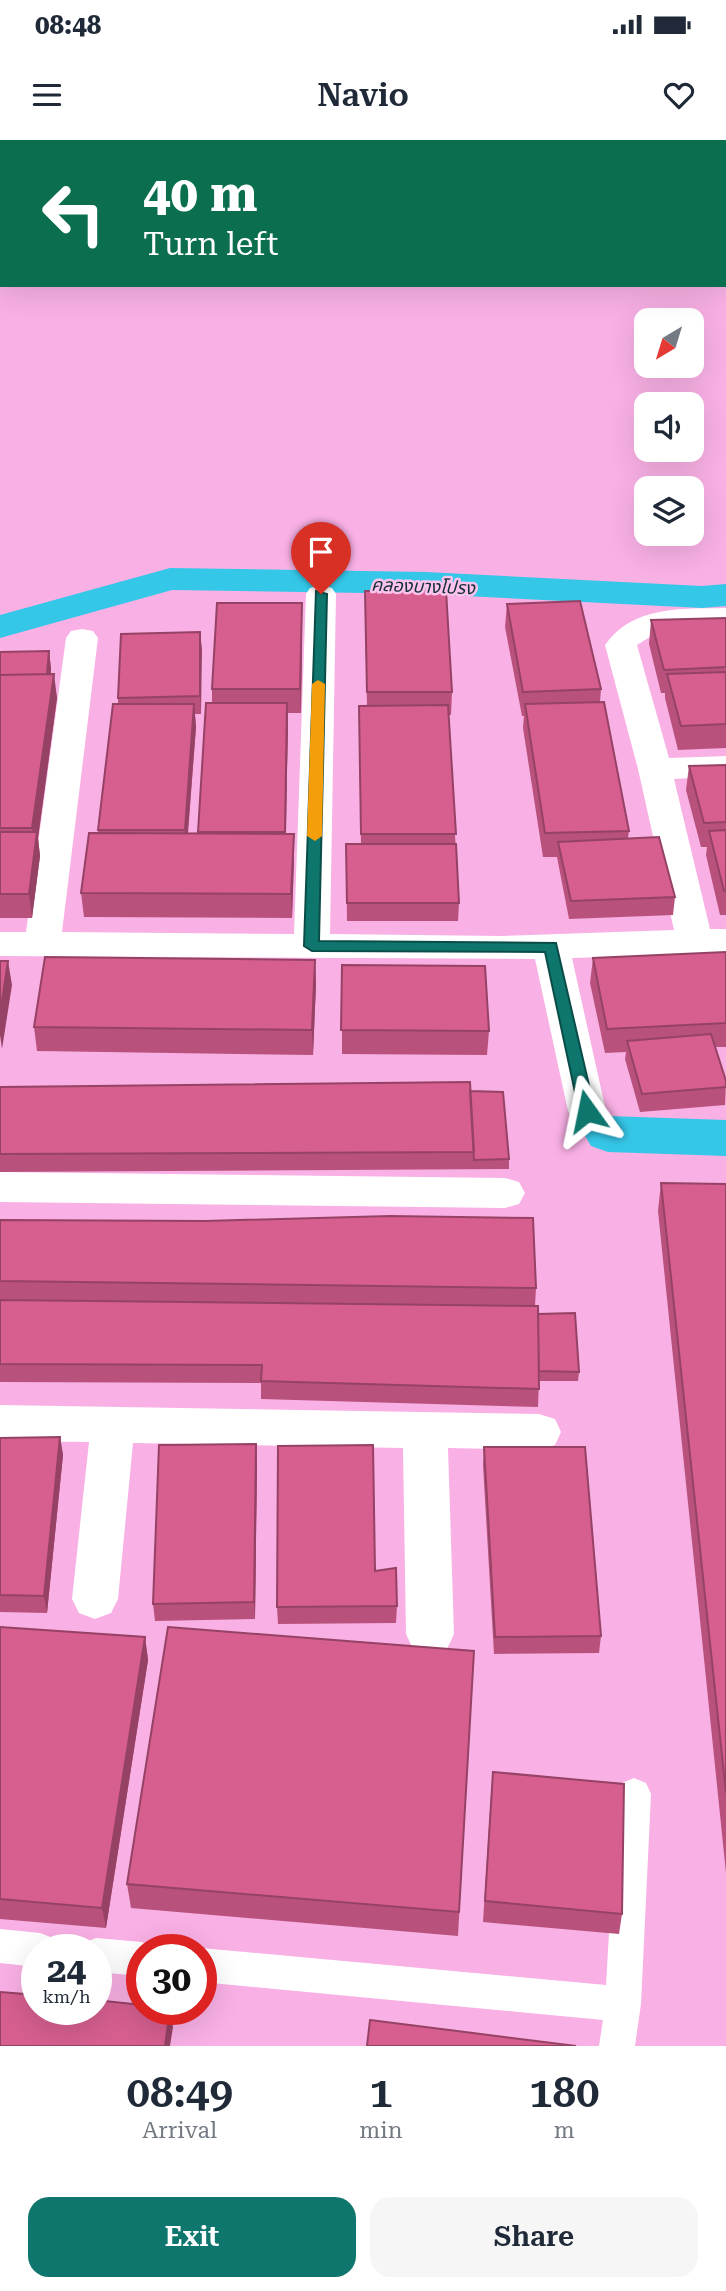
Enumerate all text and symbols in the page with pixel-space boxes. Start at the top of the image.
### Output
text: 08:48 [35,10,101,40]
icon: menu [28,76,66,114]
text: Navio [317,76,409,114]
icon: heart [660,76,698,114]
text: 40 m [143,166,258,223]
icon: left [28,168,119,259]
text: Turn left [143,225,278,263]
north arrow [634,308,704,378]
map controls [634,308,704,546]
button: sound [634,392,704,462]
button: layers [634,476,704,546]
pin [291,522,351,594]
icon: arrive [302,533,340,571]
water label: คลองบางโปรง [371,574,477,598]
position arrow [550,1074,624,1148]
speed limit sign: 30 [126,1934,217,2025]
text: 24 [47,1950,86,1991]
text: km/h [42,1986,91,2007]
text: 08:49 [126,2068,233,2117]
text: 1 [369,2068,393,2117]
text: 180 [529,2068,600,2117]
text: Arrival [142,2117,217,2144]
text: min [359,2117,403,2144]
text: m [554,2117,575,2144]
button: Exit [28,2197,356,2277]
button: Share [370,2197,698,2277]

